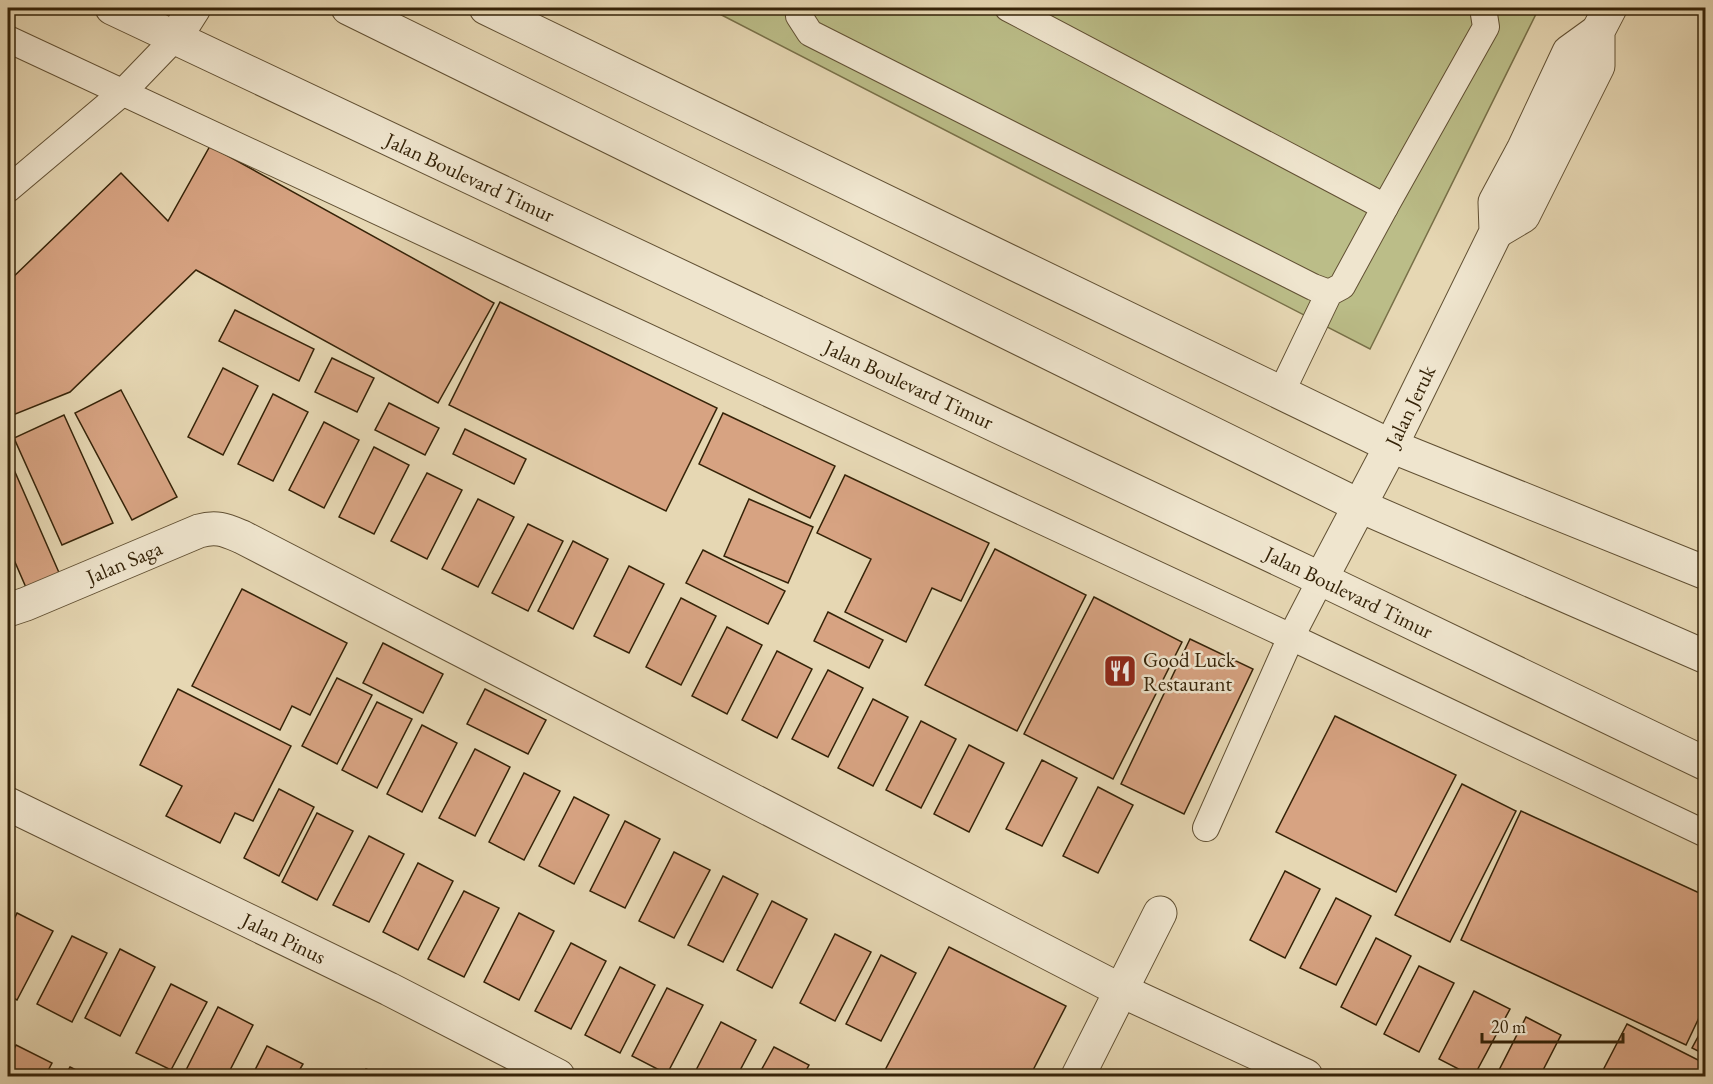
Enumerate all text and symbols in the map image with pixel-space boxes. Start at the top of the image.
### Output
street label: Jalan Boulevard Timur [379,125,559,228]
street label: Jalan Boulevard Timur [818,332,998,435]
street label: Jalan Jeruk [1378,360,1442,453]
street label: Jalan Saga [80,534,167,591]
street label: Jalan Boulevard Timur [1259,539,1438,644]
place label: Good Luck Restaurant [1143,646,1237,697]
restaurant icon: Good Luck Restaurant [1102,653,1138,689]
street label: Jalan Pinus [236,905,331,970]
scale bar [1482,1006,1623,1044]
text: 20 m [1491,1015,1526,1038]

